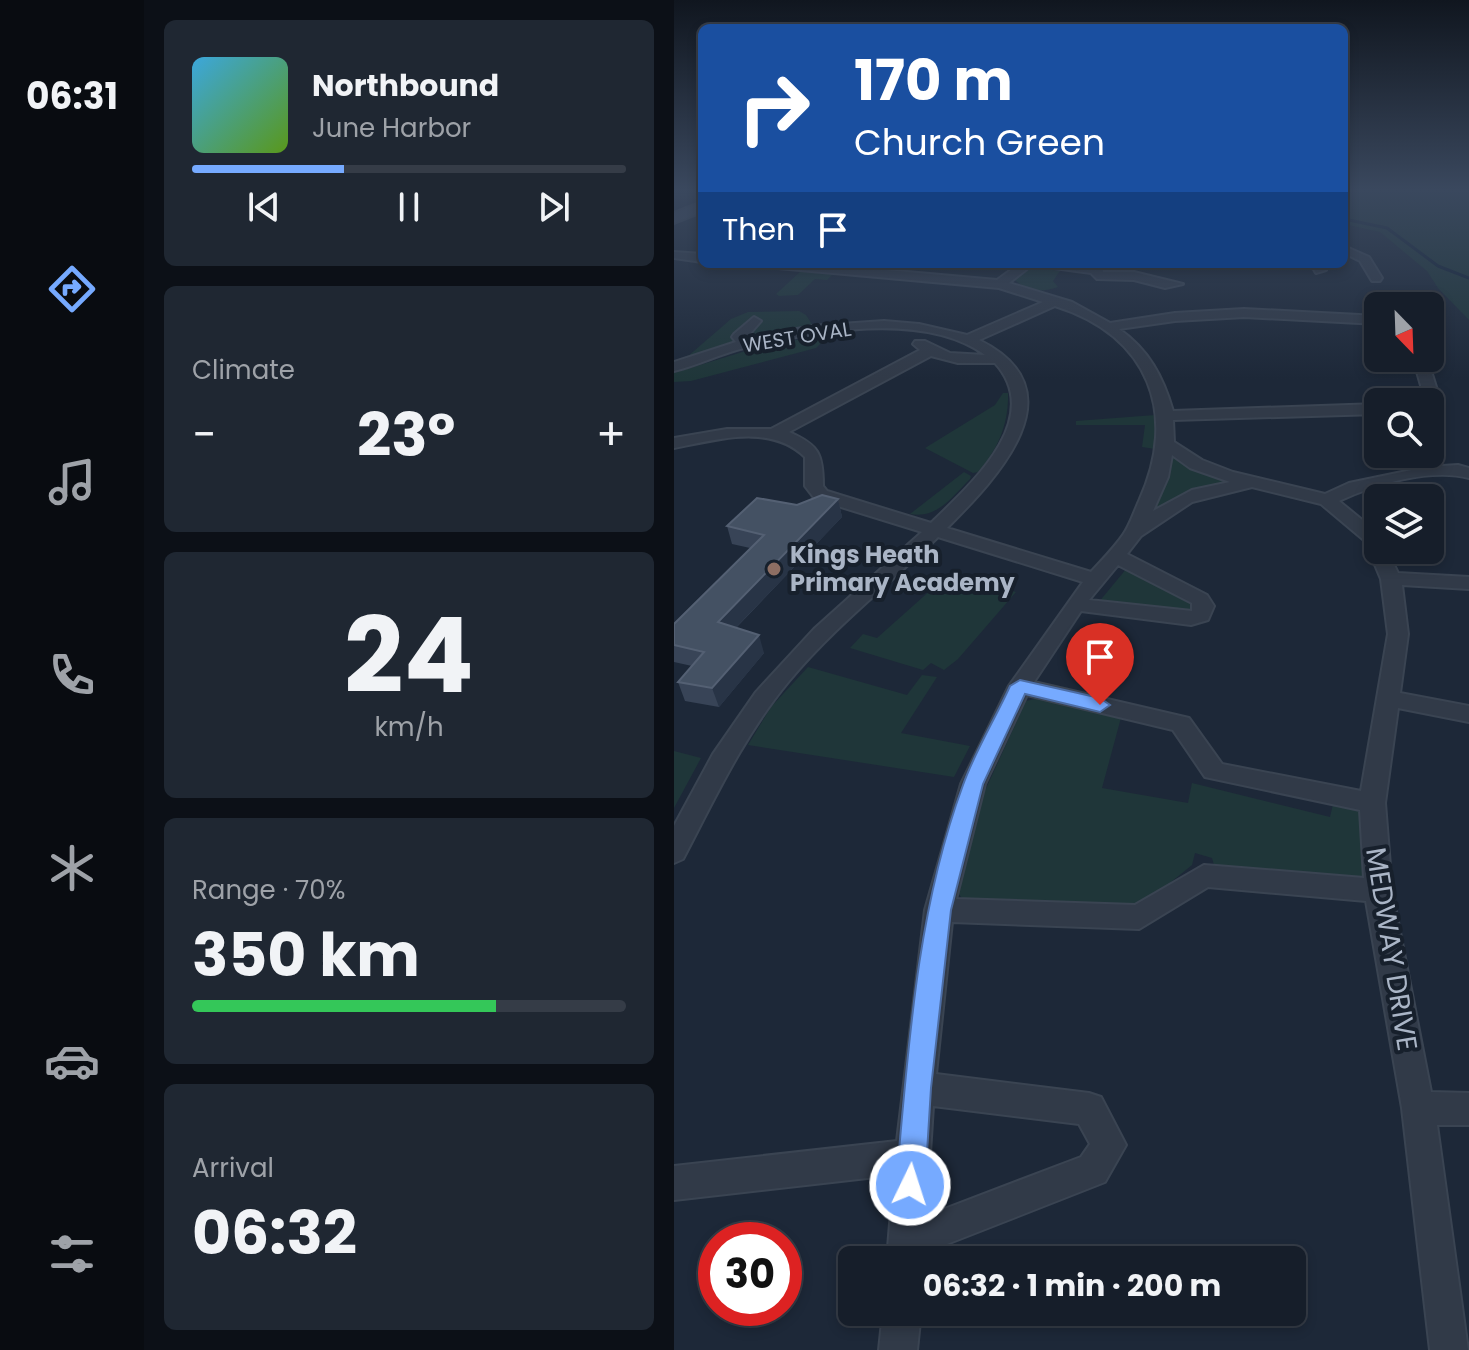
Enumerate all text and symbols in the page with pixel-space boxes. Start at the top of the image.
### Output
text: 170 m [854,41,1013,120]
icon: right [722,56,826,160]
text: Northbound [312,64,499,107]
text: 06:31 [26,71,118,122]
text: June Harbor [312,110,471,146]
text: Church Green [854,117,1105,168]
icon: previous [242,185,286,229]
icon: pause [387,185,431,229]
icon: next [532,185,576,229]
text: Then [722,208,795,251]
icon: arrive [811,208,855,252]
icon: directions [44,261,100,317]
north arrow [1364,292,1444,372]
map controls [1364,292,1444,564]
street label: WEST OVAL [741,315,853,359]
text: Climate [192,352,295,388]
button: search [1364,388,1444,468]
text: 23° [357,393,455,477]
text: − [192,404,216,465]
text: + [596,404,626,465]
icon: music [44,454,100,510]
button: layers [1364,484,1444,564]
place label: Kings Heath Primary Academy [790,538,1016,599]
marker: Kings Heath Primary Academy [765,560,783,578]
text: 24 [344,583,474,728]
pin [1066,623,1134,705]
icon: arrive [1078,635,1122,679]
icon: phone [44,647,100,703]
text: km/h [374,709,444,745]
icon: climate [44,840,100,896]
street label: MEDWAY DRIVE [1356,845,1427,1054]
text: Range · 70% [192,872,345,908]
text: 350 km [192,913,420,997]
icon: car [44,1033,100,1089]
position arrow [868,1143,952,1227]
text: Arrival [192,1150,274,1186]
text: 06:32 [192,1191,357,1275]
speed limit sign: 30 [698,1222,802,1326]
icon: filters [44,1226,100,1282]
text: 06:32 · 1 min · 200 m [923,1264,1221,1307]

